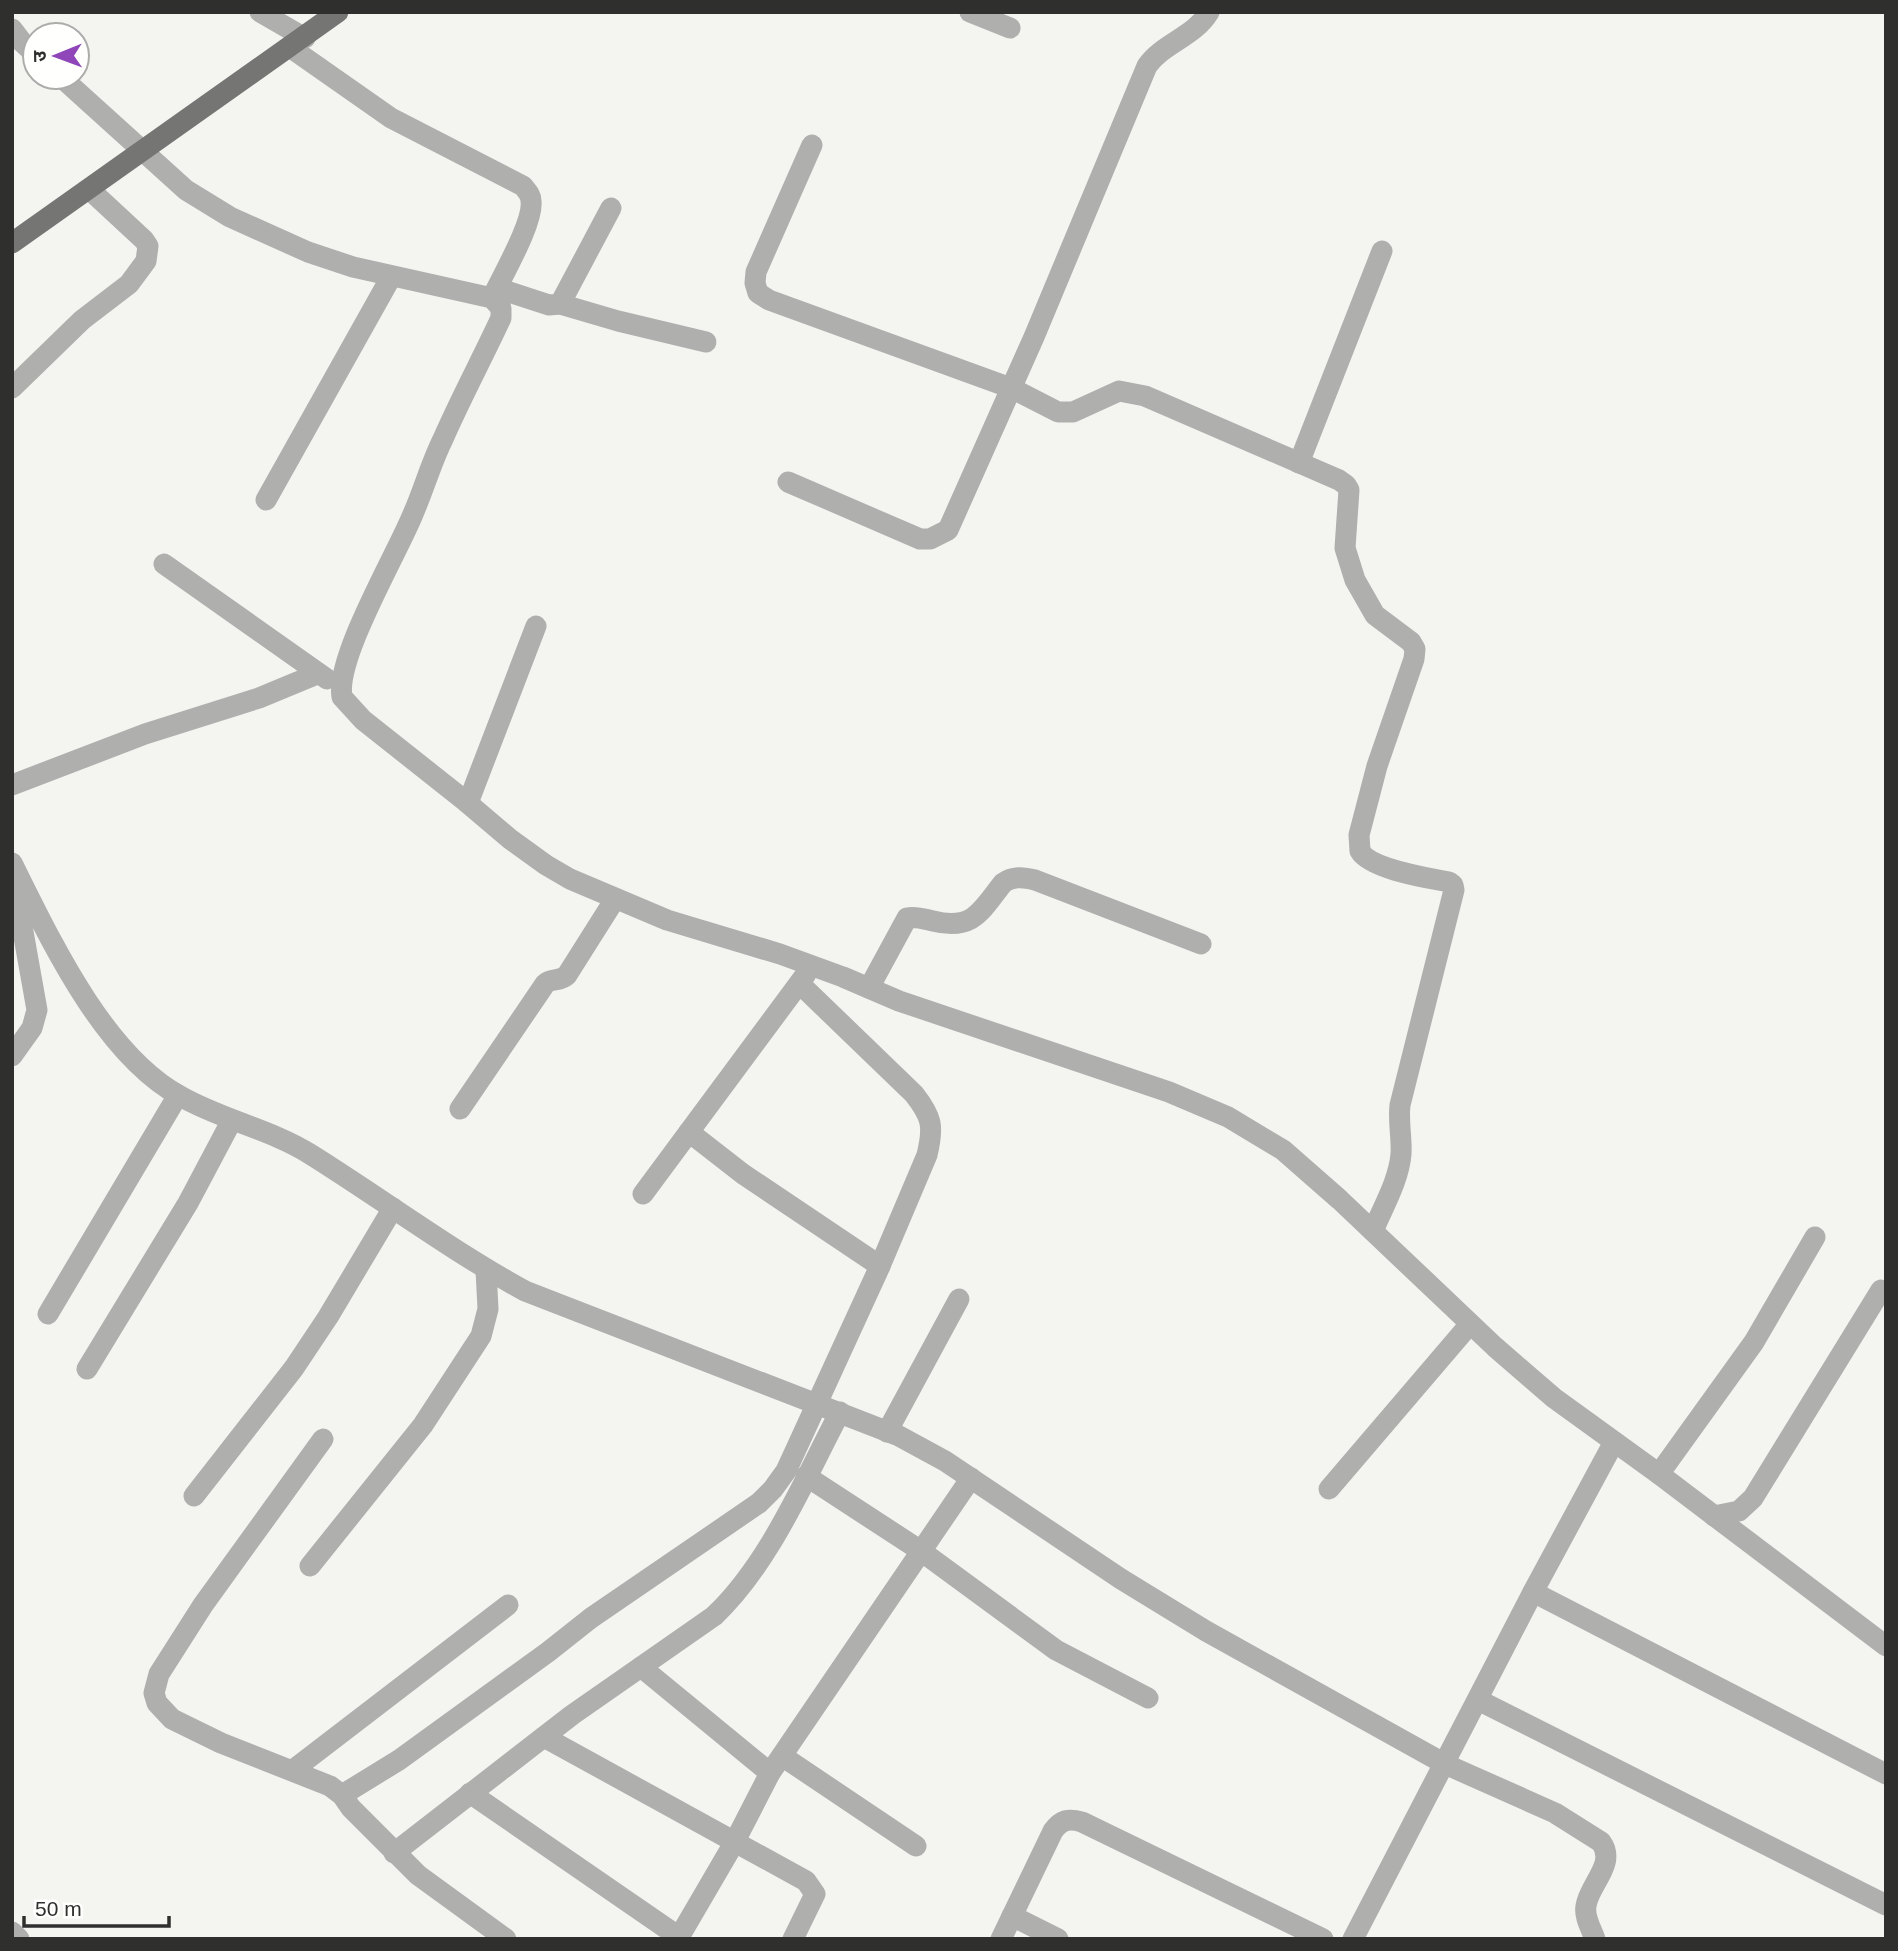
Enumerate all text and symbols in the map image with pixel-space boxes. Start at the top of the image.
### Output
north arrow [21,21,91,91]
text: उ [29,50,50,62]
scale bar [24,1884,170,1928]
text: 50 m [35,1897,82,1920]

